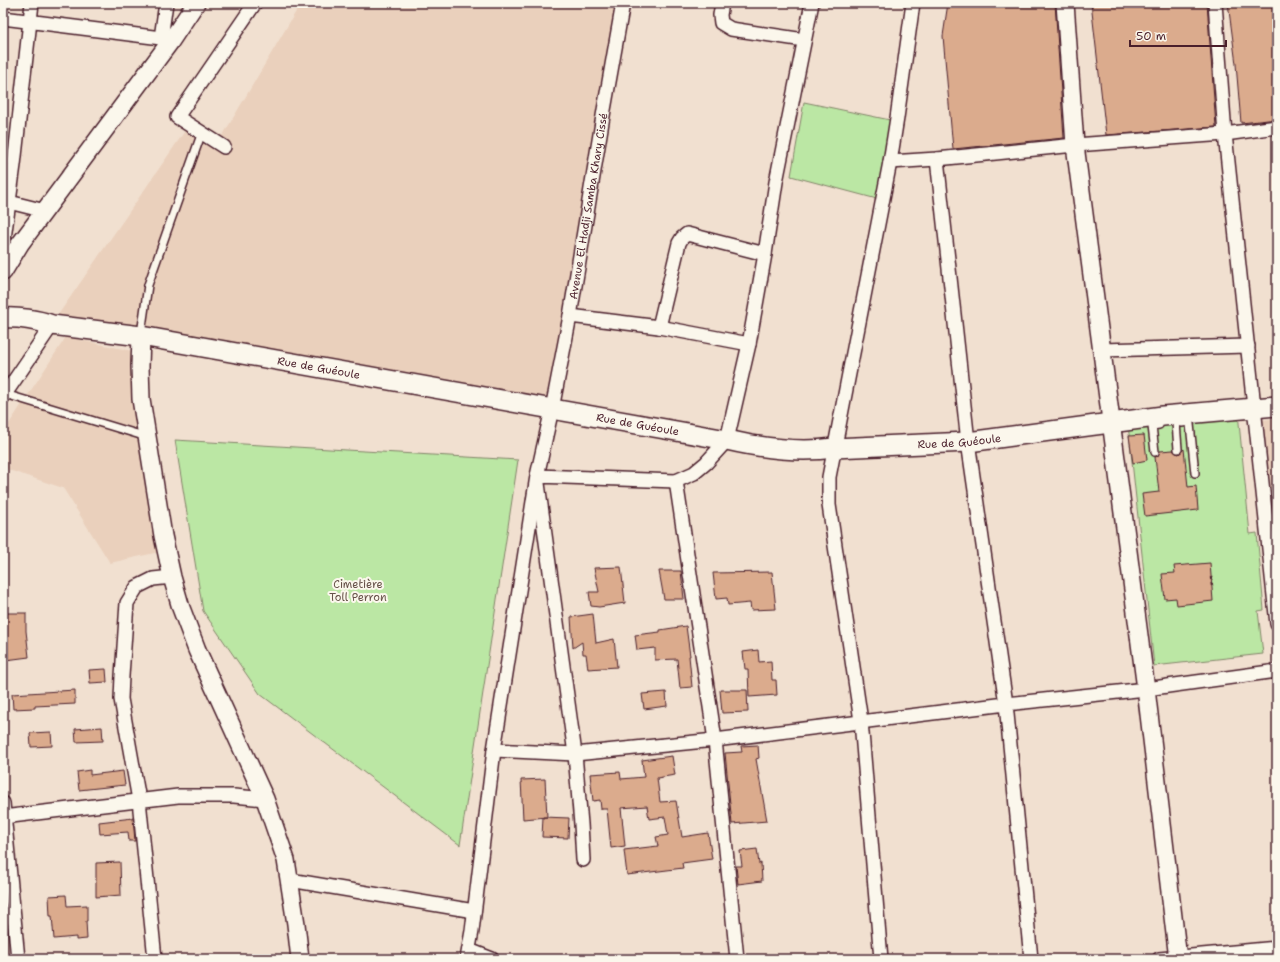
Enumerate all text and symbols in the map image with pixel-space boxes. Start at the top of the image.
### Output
scale bar [1130,22,1226,48]
text: 50 m [1136,28,1166,44]
street label: Avenue El Hadji Samba Khary Cissé [566,112,611,300]
street label: Rue de Guéoule [276,353,361,383]
street label: Rue de Guéoule [595,410,680,439]
street label: Rue de Guéoule [917,431,1002,452]
park label: Cimetière Toll Perron [329,577,387,605]

